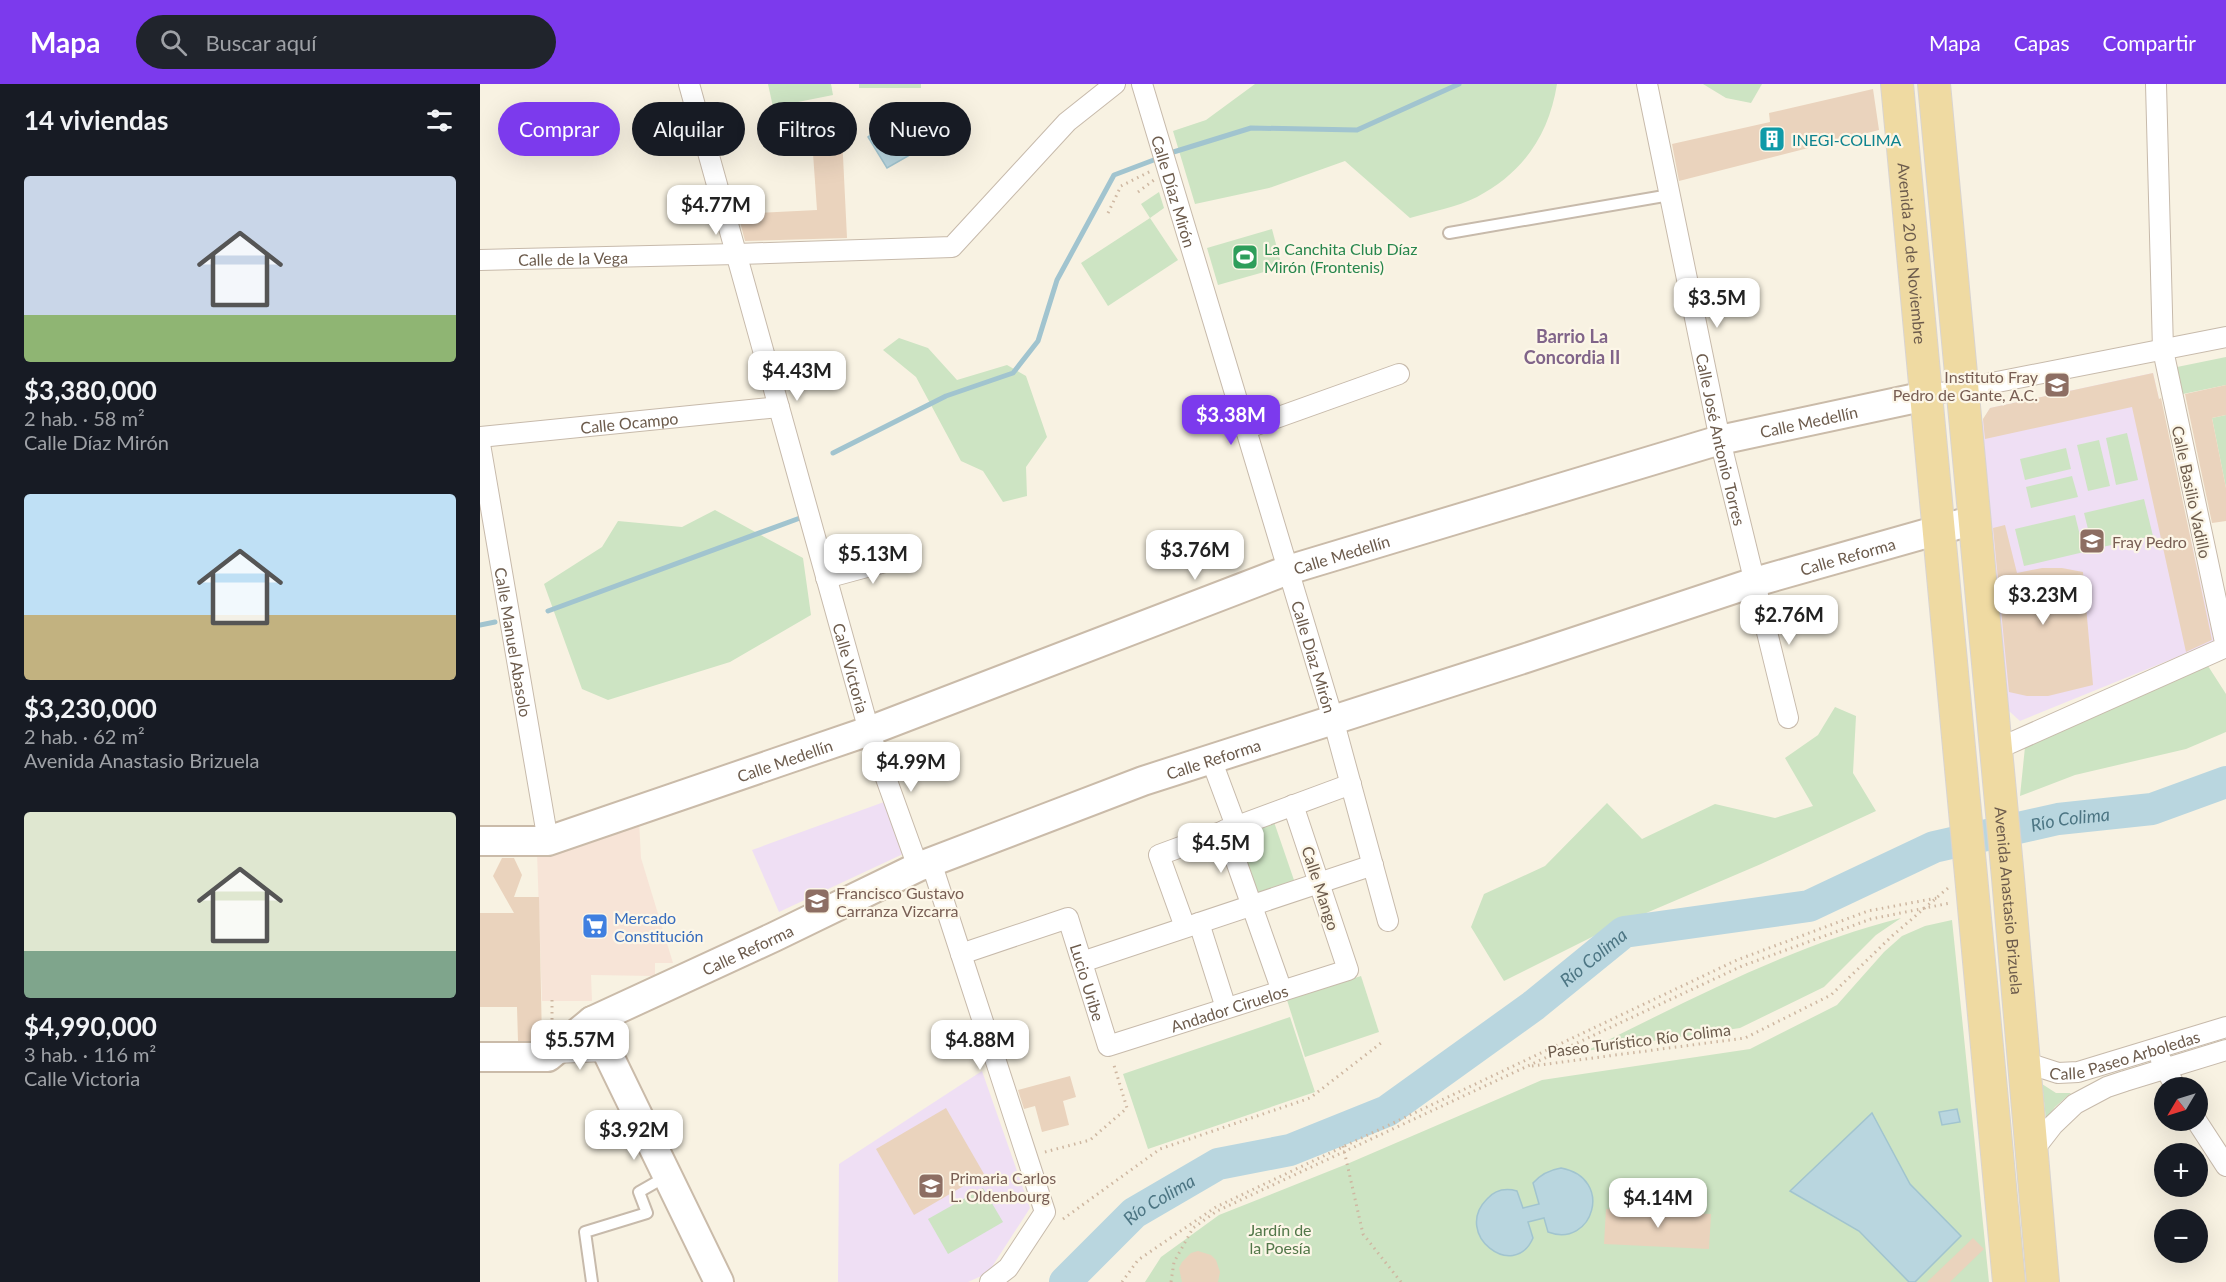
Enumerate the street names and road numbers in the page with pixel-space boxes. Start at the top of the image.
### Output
street label: Calle Díaz Mirón [1148,133,1200,250]
street label: Avenida 20 de Noviembre [1895,162,1931,345]
street label: Calle de la Vega [518,247,628,269]
street label: Calle José Antonio Torres [1693,351,1750,527]
street label: Calle Medellín [1758,401,1859,441]
street label: Calle Ocampo [579,408,679,436]
street label: Calle Basilio Vadillo [2169,424,2215,560]
street label: Calle Medellín [1291,530,1392,577]
street label: Calle Reforma [1798,533,1897,578]
street label: Calle Manuel Abasolo [492,566,536,718]
street label: Calle Díaz Mirón [1288,598,1340,715]
street label: Calle Victoria [830,621,873,715]
street label: Calle Reforma [1164,734,1263,782]
street label: Calle Medellín [734,735,835,785]
street label: Avenida Anastasio Brizuela [1992,806,2028,995]
street label: Calle Mango [1298,843,1344,933]
street label: Calle Reforma [699,920,796,978]
street label: Lucio Uribe [1067,941,1109,1023]
street label: Andador Ciruelos [1168,980,1290,1035]
street label: Paseo Turístico Río Colima [1546,1019,1732,1061]
street label: Calle Paseo Arboledas [2047,1026,2202,1083]

